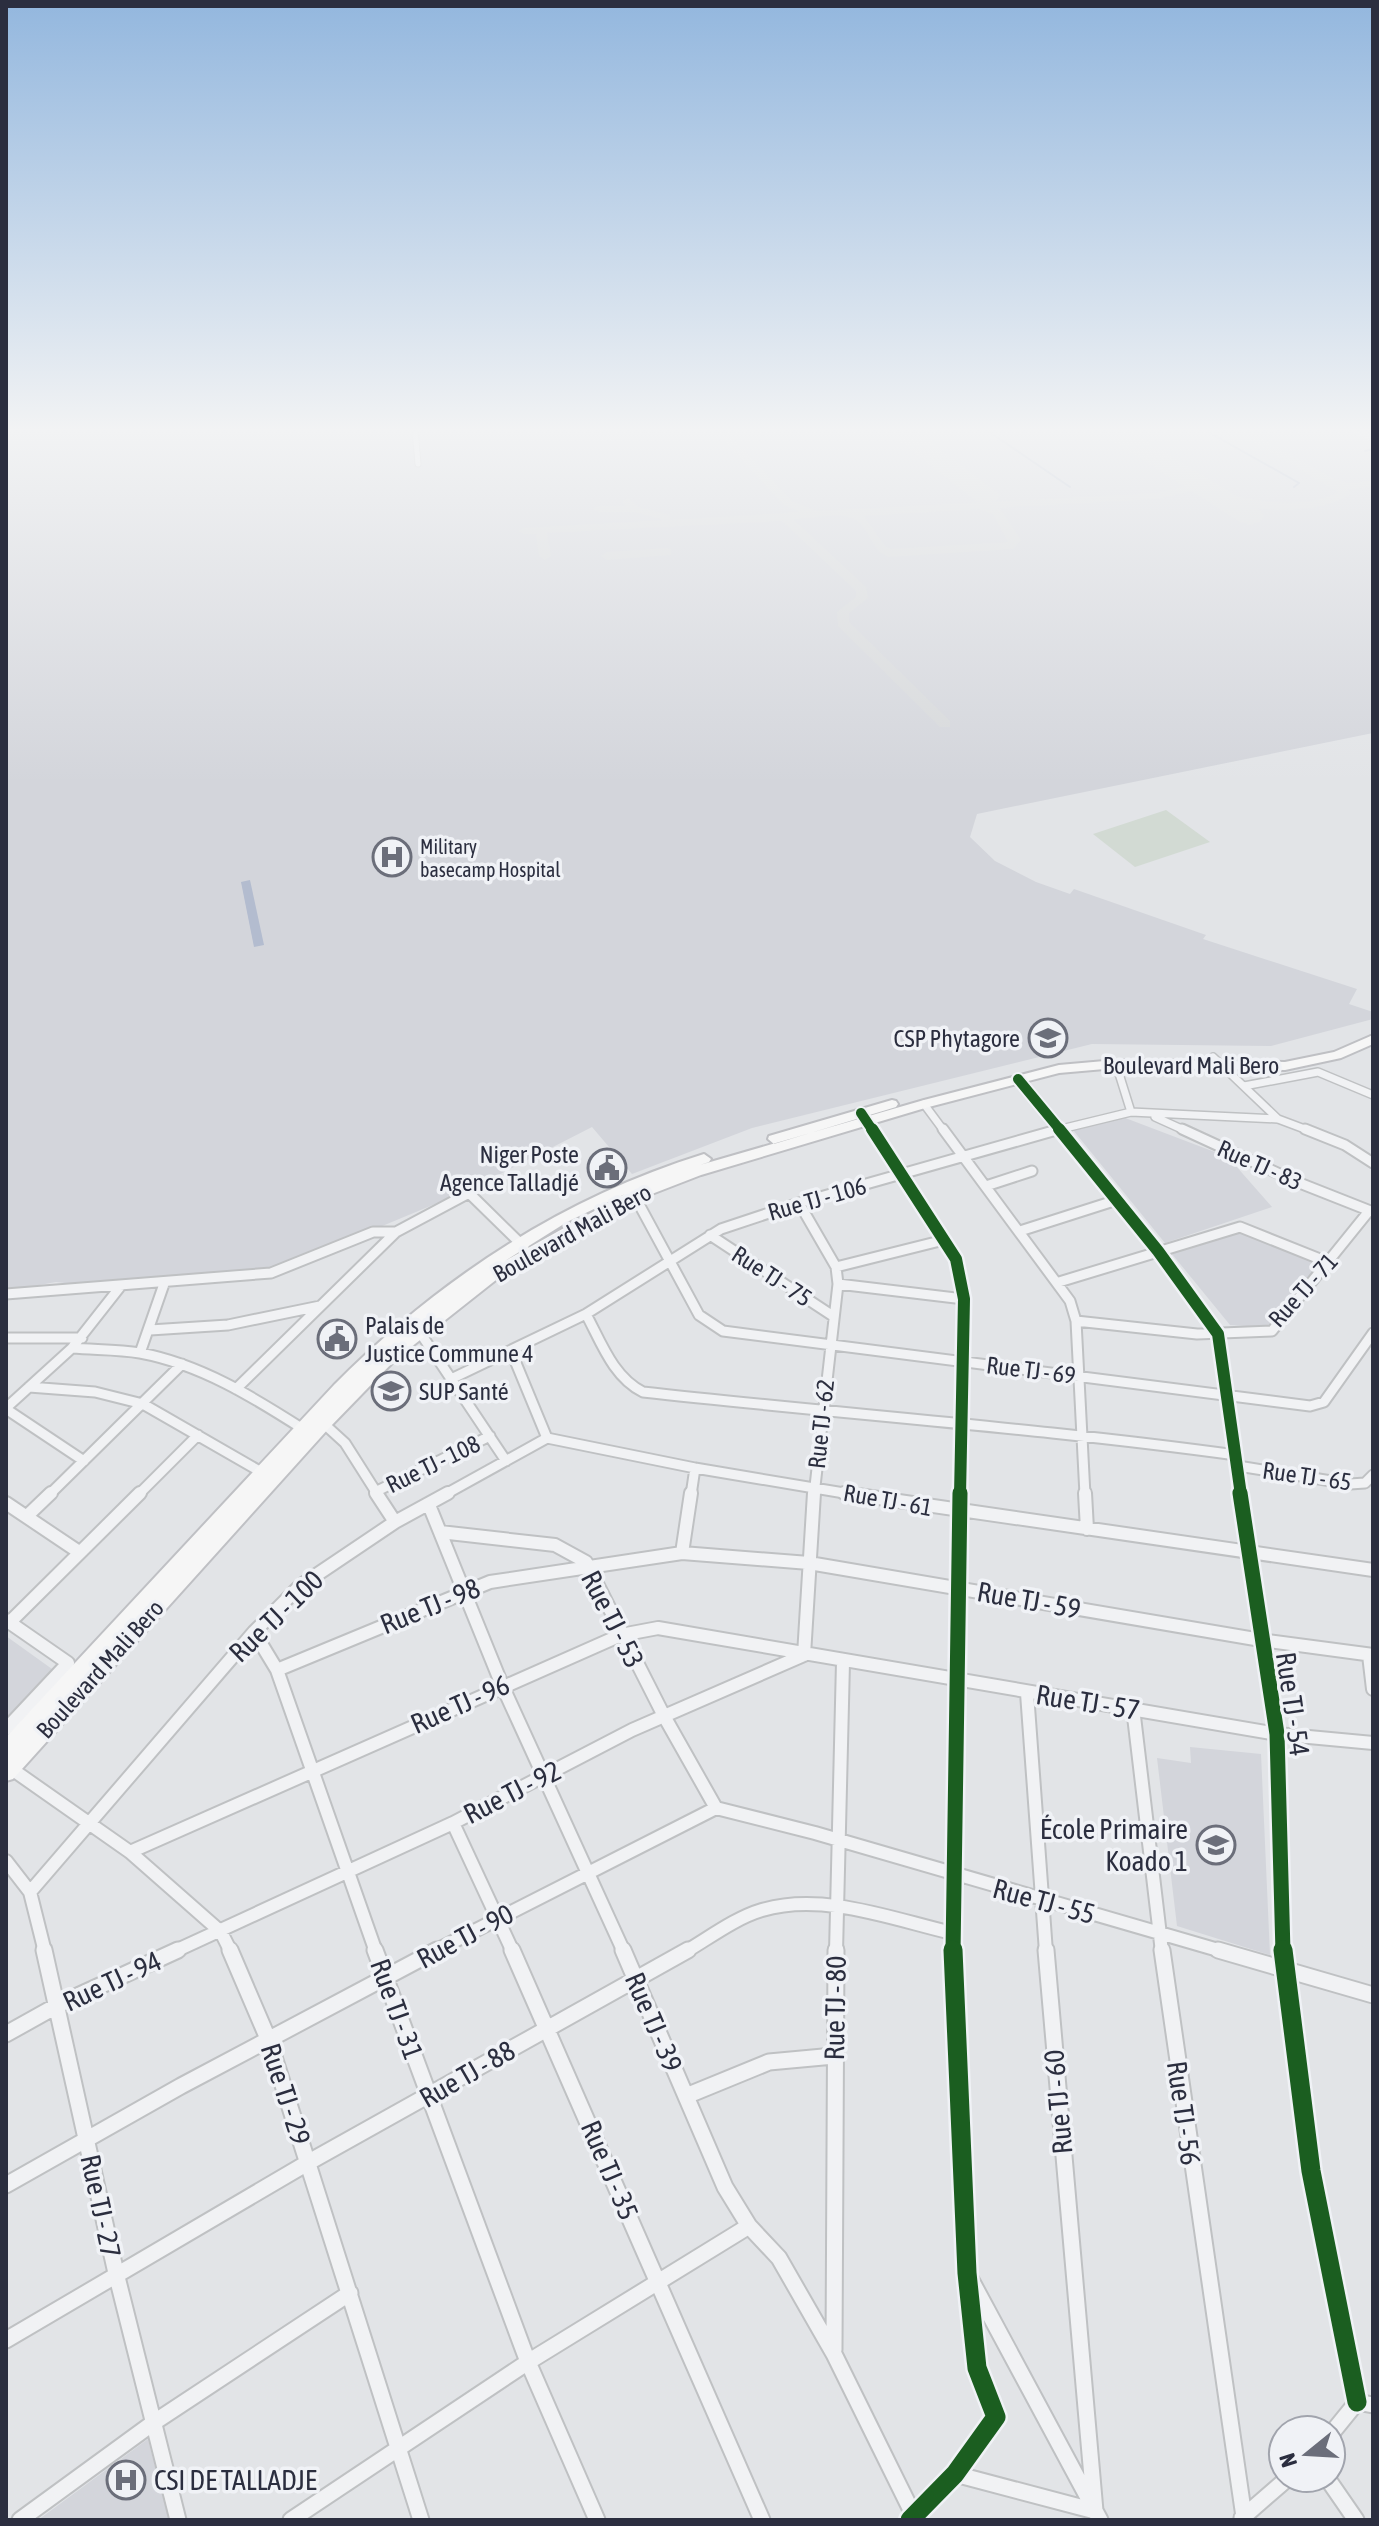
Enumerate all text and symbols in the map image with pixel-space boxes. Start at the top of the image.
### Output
place label: Military basecamp Hospital [420,835,561,881]
hospital icon: Military basecamp Hospital [371,836,413,878]
school or university icon: CSP Phytagore [1027,1017,1069,1059]
place label: CSP Phytagore [894,1025,1020,1052]
street label: Boulevard Mali Bero [1103,1052,1279,1079]
street label: Rue TJ - 83 [1214,1134,1306,1196]
place label: Niger Poste Agence Talladjé [440,1141,579,1196]
public building icon: Niger Poste Agence Talladjé [586,1147,628,1189]
street label: Rue TJ - 106 [765,1172,869,1226]
street label: Boulevard Mali Bero [488,1178,656,1288]
street label: Rue TJ - 75 [727,1240,817,1312]
street label: Rue TJ - 71 [1263,1248,1343,1332]
place label: Palais de Justice Commune 4 [365,1312,534,1367]
public building icon: Palais de Justice Commune 4 [316,1318,358,1360]
street label: Rue TJ - 69 [985,1351,1077,1389]
school or university icon: SUP Santé [370,1370,412,1412]
place label: SUP Santé [419,1378,509,1405]
street label: Rue TJ - 62 [803,1378,839,1470]
street label: Rue TJ - 108 [382,1430,484,1498]
street label: Rue TJ - 65 [1261,1456,1353,1496]
street label: Rue TJ - 61 [841,1479,935,1521]
street label: Rue TJ - 100 [223,1564,329,1668]
street label: Rue TJ - 53 [575,1565,651,1673]
street label: Rue TJ - 98 [375,1572,485,1640]
street label: Rue TJ - 59 [975,1575,1083,1625]
street label: Boulevard Mali Bero [31,1594,169,1744]
street label: Rue TJ - 54 [1270,1650,1316,1758]
street label: Rue TJ - 96 [406,1668,514,1740]
street label: Rue TJ - 57 [1034,1678,1142,1726]
street label: Rue TJ - 92 [458,1754,566,1830]
place label: École Primaire Koado 1 [1040,1813,1188,1877]
school or university icon: École Primaire Koado 1 [1195,1824,1237,1866]
street label: Rue TJ - 55 [989,1872,1099,1930]
street label: Rue TJ - 90 [411,1897,519,1975]
street label: Rue TJ - 94 [58,1944,166,2018]
street label: Rue TJ - 31 [364,1954,430,2064]
street label: Rue TJ - 80 [818,1955,852,2061]
street label: Rue TJ - 39 [619,1968,689,2076]
street label: Rue TJ - 88 [414,2034,520,2114]
street label: Rue TJ - 29 [255,2039,317,2149]
street label: Rue TJ - 60 [1038,2048,1078,2156]
street label: Rue TJ - 56 [1161,2059,1207,2167]
street label: Rue TJ - 35 [575,2116,645,2224]
street label: Rue TJ - 27 [74,2151,128,2261]
north arrow [1267,2414,1347,2494]
text: N [1274,2450,1302,2470]
hospital icon: CSI DE TALLADJE [105,2459,147,2501]
place label: CSI DE TALLADJE [154,2464,317,2496]

